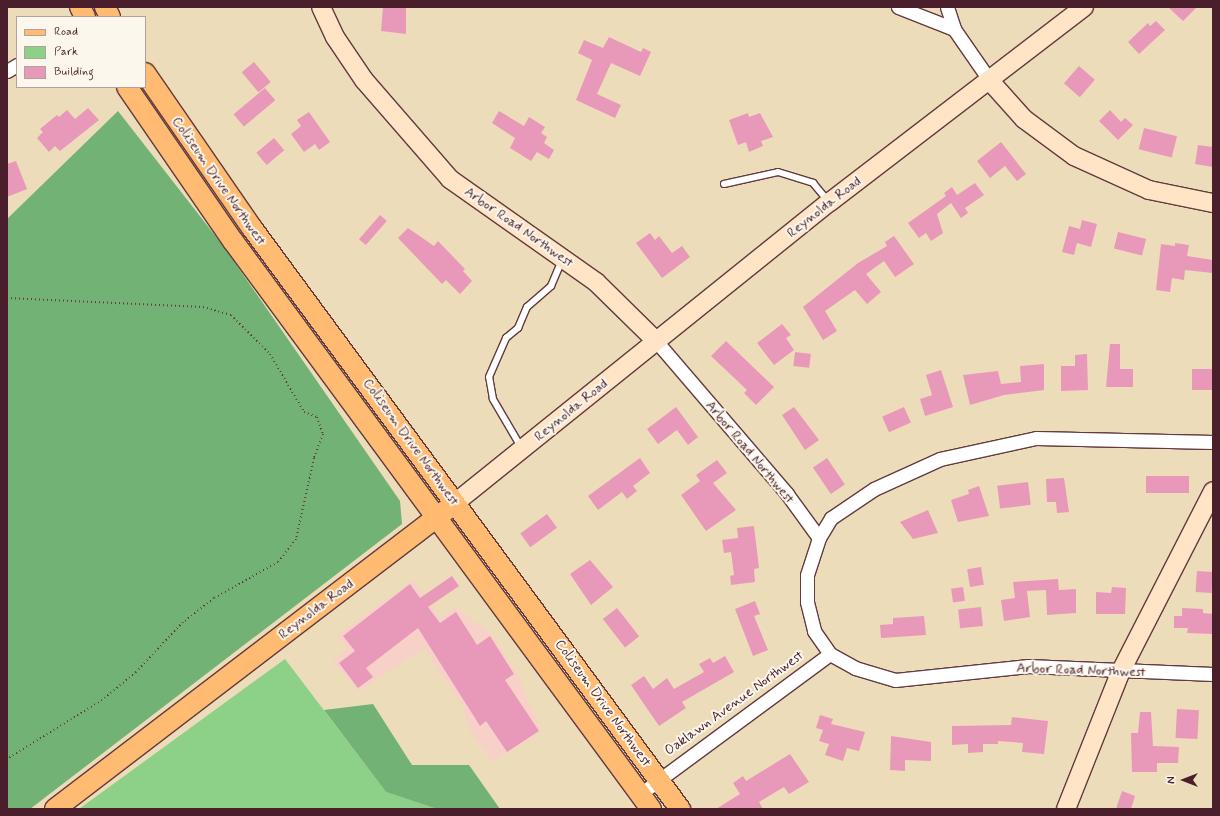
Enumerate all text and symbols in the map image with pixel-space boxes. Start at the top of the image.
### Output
legend [16,16,146,88]
text: Road [54,24,78,40]
text: Park [54,44,78,60]
text: Building [54,64,94,80]
street label: Coliseum Drive Northwest [168,114,270,248]
street label: Reynolda Road [784,173,864,241]
street label: Arbor Road Northwest [461,183,577,271]
street label: Coliseum Drive Northwest [359,375,463,509]
street label: Reynolda Road [531,375,611,445]
street label: Arbor Road Northwest [702,397,798,507]
street label: Reynolda Road [275,575,357,643]
street label: Coliseum Drive Northwest [551,636,655,770]
street label: Oaklawn Avenue Northwest [663,648,805,758]
street label: Arbor Road Northwest [1016,659,1146,681]
north arrow [1164,760,1204,800]
text: N [1165,776,1179,784]

